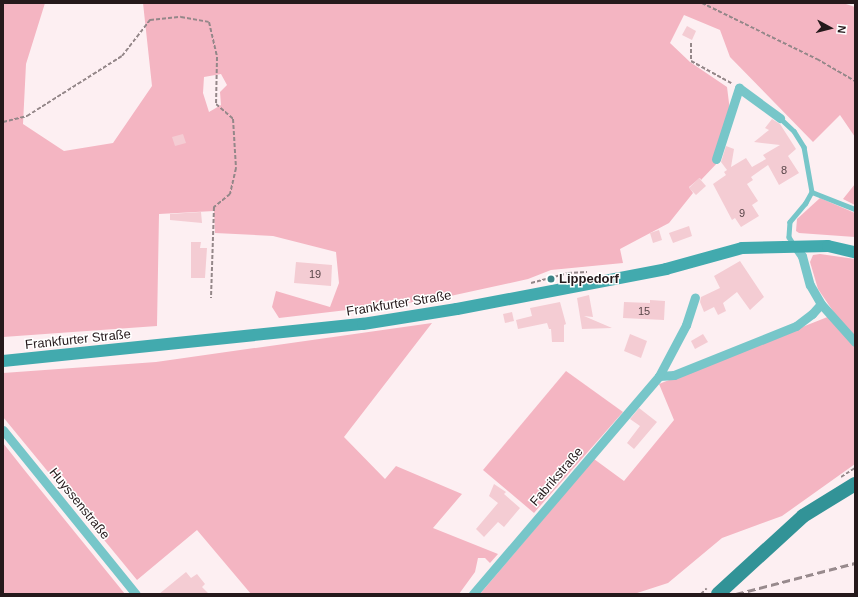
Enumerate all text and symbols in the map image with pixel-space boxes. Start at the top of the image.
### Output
north arrow [810,8,850,48]
text: N [835,25,848,34]
house number: 8 [781,163,787,177]
house number: 9 [739,206,745,220]
house number: 19 [309,267,321,281]
place label: Lippedorf [559,271,619,287]
marker: Lippedorf [546,274,556,284]
street label: Frankfurter Straße [345,288,453,320]
house number: 15 [638,304,650,318]
street label: Frankfurter Straße [24,327,132,353]
street label: Fabrikstraße [527,444,587,510]
street label: Huyssenstraße [45,465,113,543]

